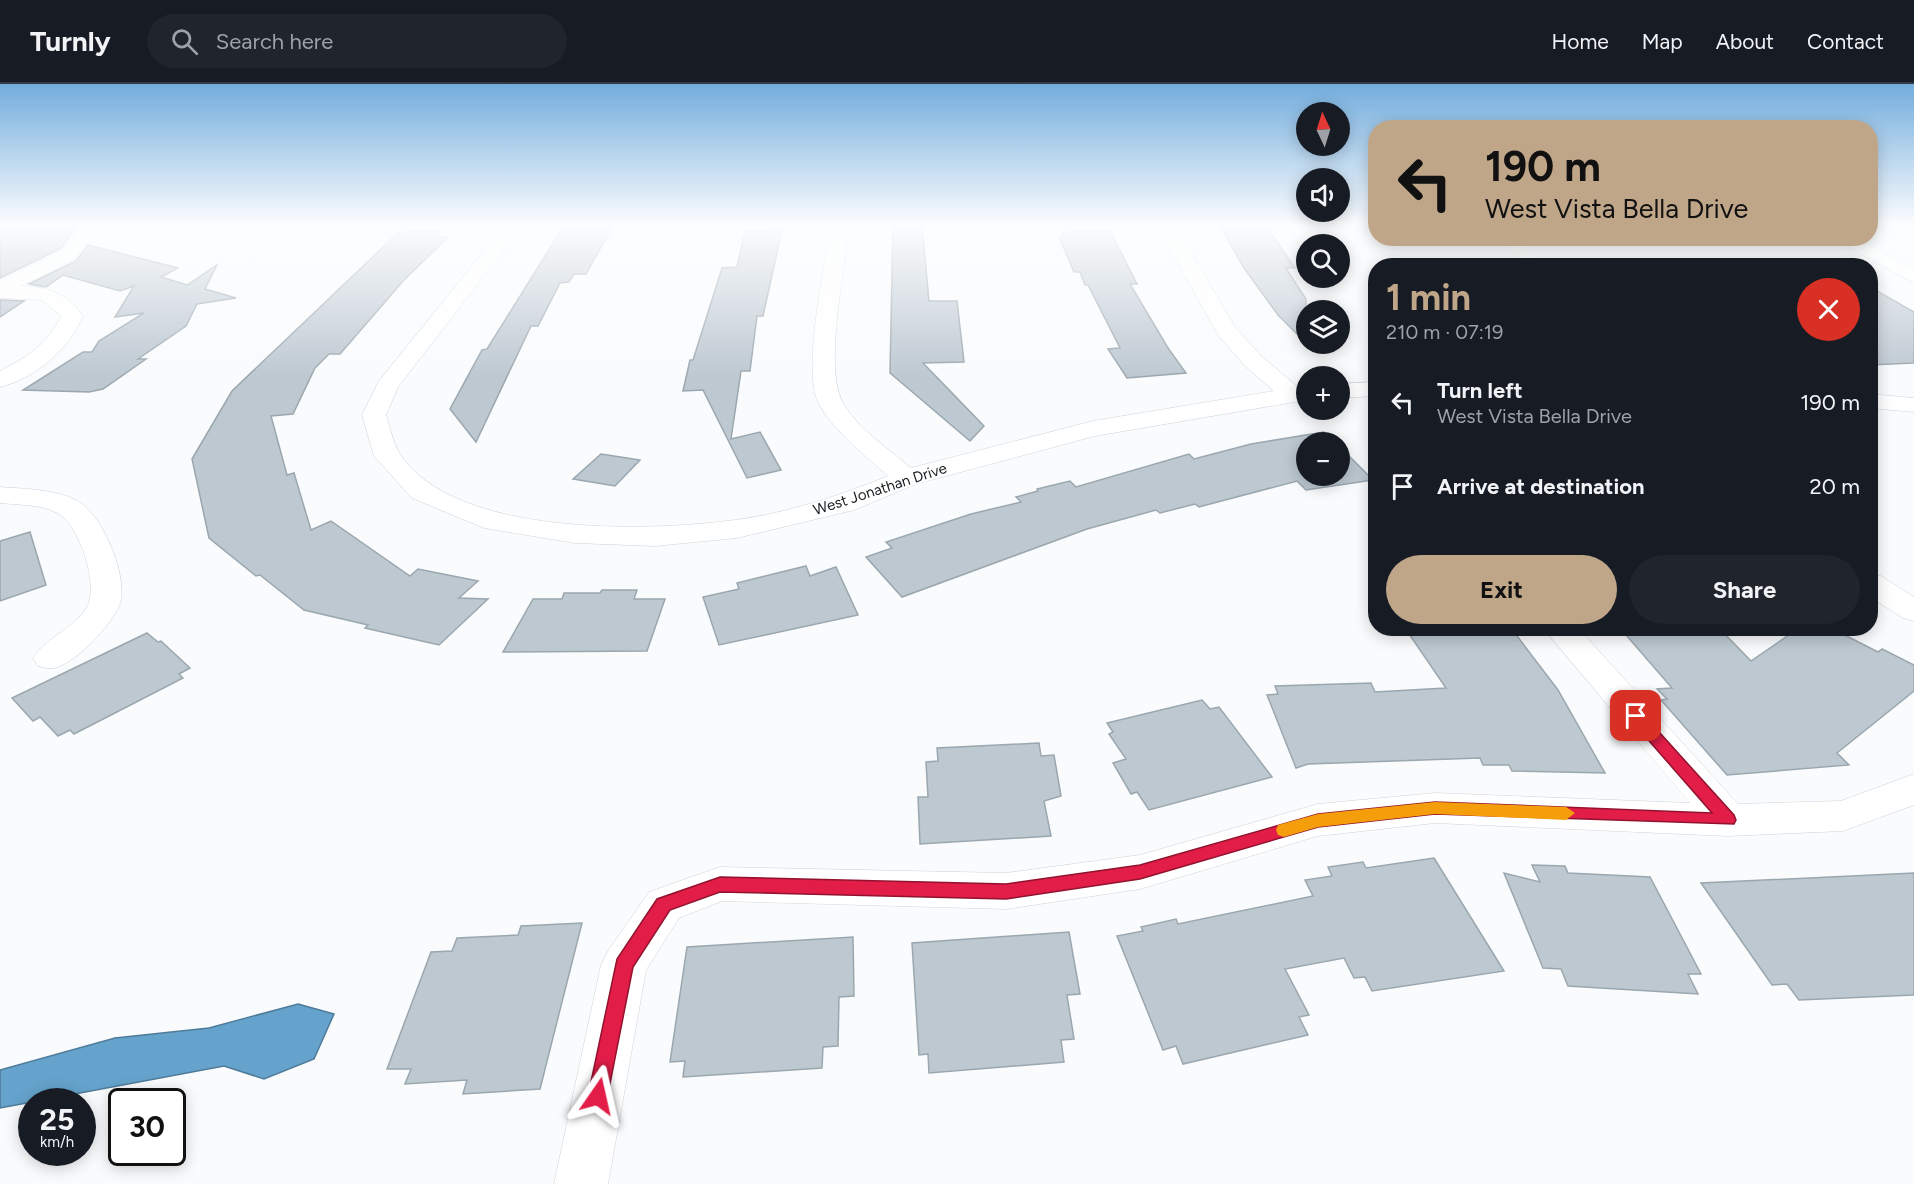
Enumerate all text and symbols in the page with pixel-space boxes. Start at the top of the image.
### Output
search box [147,14,567,68]
text: Turnly [30,24,111,58]
icon: search [168,25,201,58]
text: Search here [216,28,333,55]
text: Home [1552,29,1609,54]
text: Map [1642,29,1683,54]
text: About [1716,29,1774,54]
text: Contact [1807,29,1884,54]
north arrow [1296,102,1350,156]
map controls [1296,102,1350,486]
text: 190 m [1485,141,1601,192]
icon: left [1386,144,1464,222]
button: sound [1296,168,1350,222]
text: West Vista Bella Drive [1485,192,1748,225]
button: search [1296,234,1350,288]
text: 1 min [1386,276,1471,319]
button: close [1797,278,1860,341]
button: layers [1296,300,1350,354]
text: 210 m · 07:19 [1386,320,1503,344]
button: + [1296,366,1350,420]
text: Turn left [1437,377,1523,404]
icon: left [1386,386,1419,419]
text: 190 m [1800,389,1860,416]
text: West Vista Bella Drive [1437,404,1632,428]
button: − [1296,432,1350,486]
street label: West Jonathan Drive [811,459,949,519]
icon: arrive [1386,470,1419,503]
text: Arrive at destination [1437,473,1645,500]
text: 20 m [1809,473,1860,500]
button: Exit [1386,555,1617,624]
button: Share [1629,555,1860,624]
pin [1610,690,1661,741]
icon: arrive [1619,699,1652,732]
position arrow [566,1064,630,1128]
speed limit sign: 30 [108,1088,186,1166]
text: 25 [40,1101,74,1138]
text: km/h [40,1133,74,1151]

